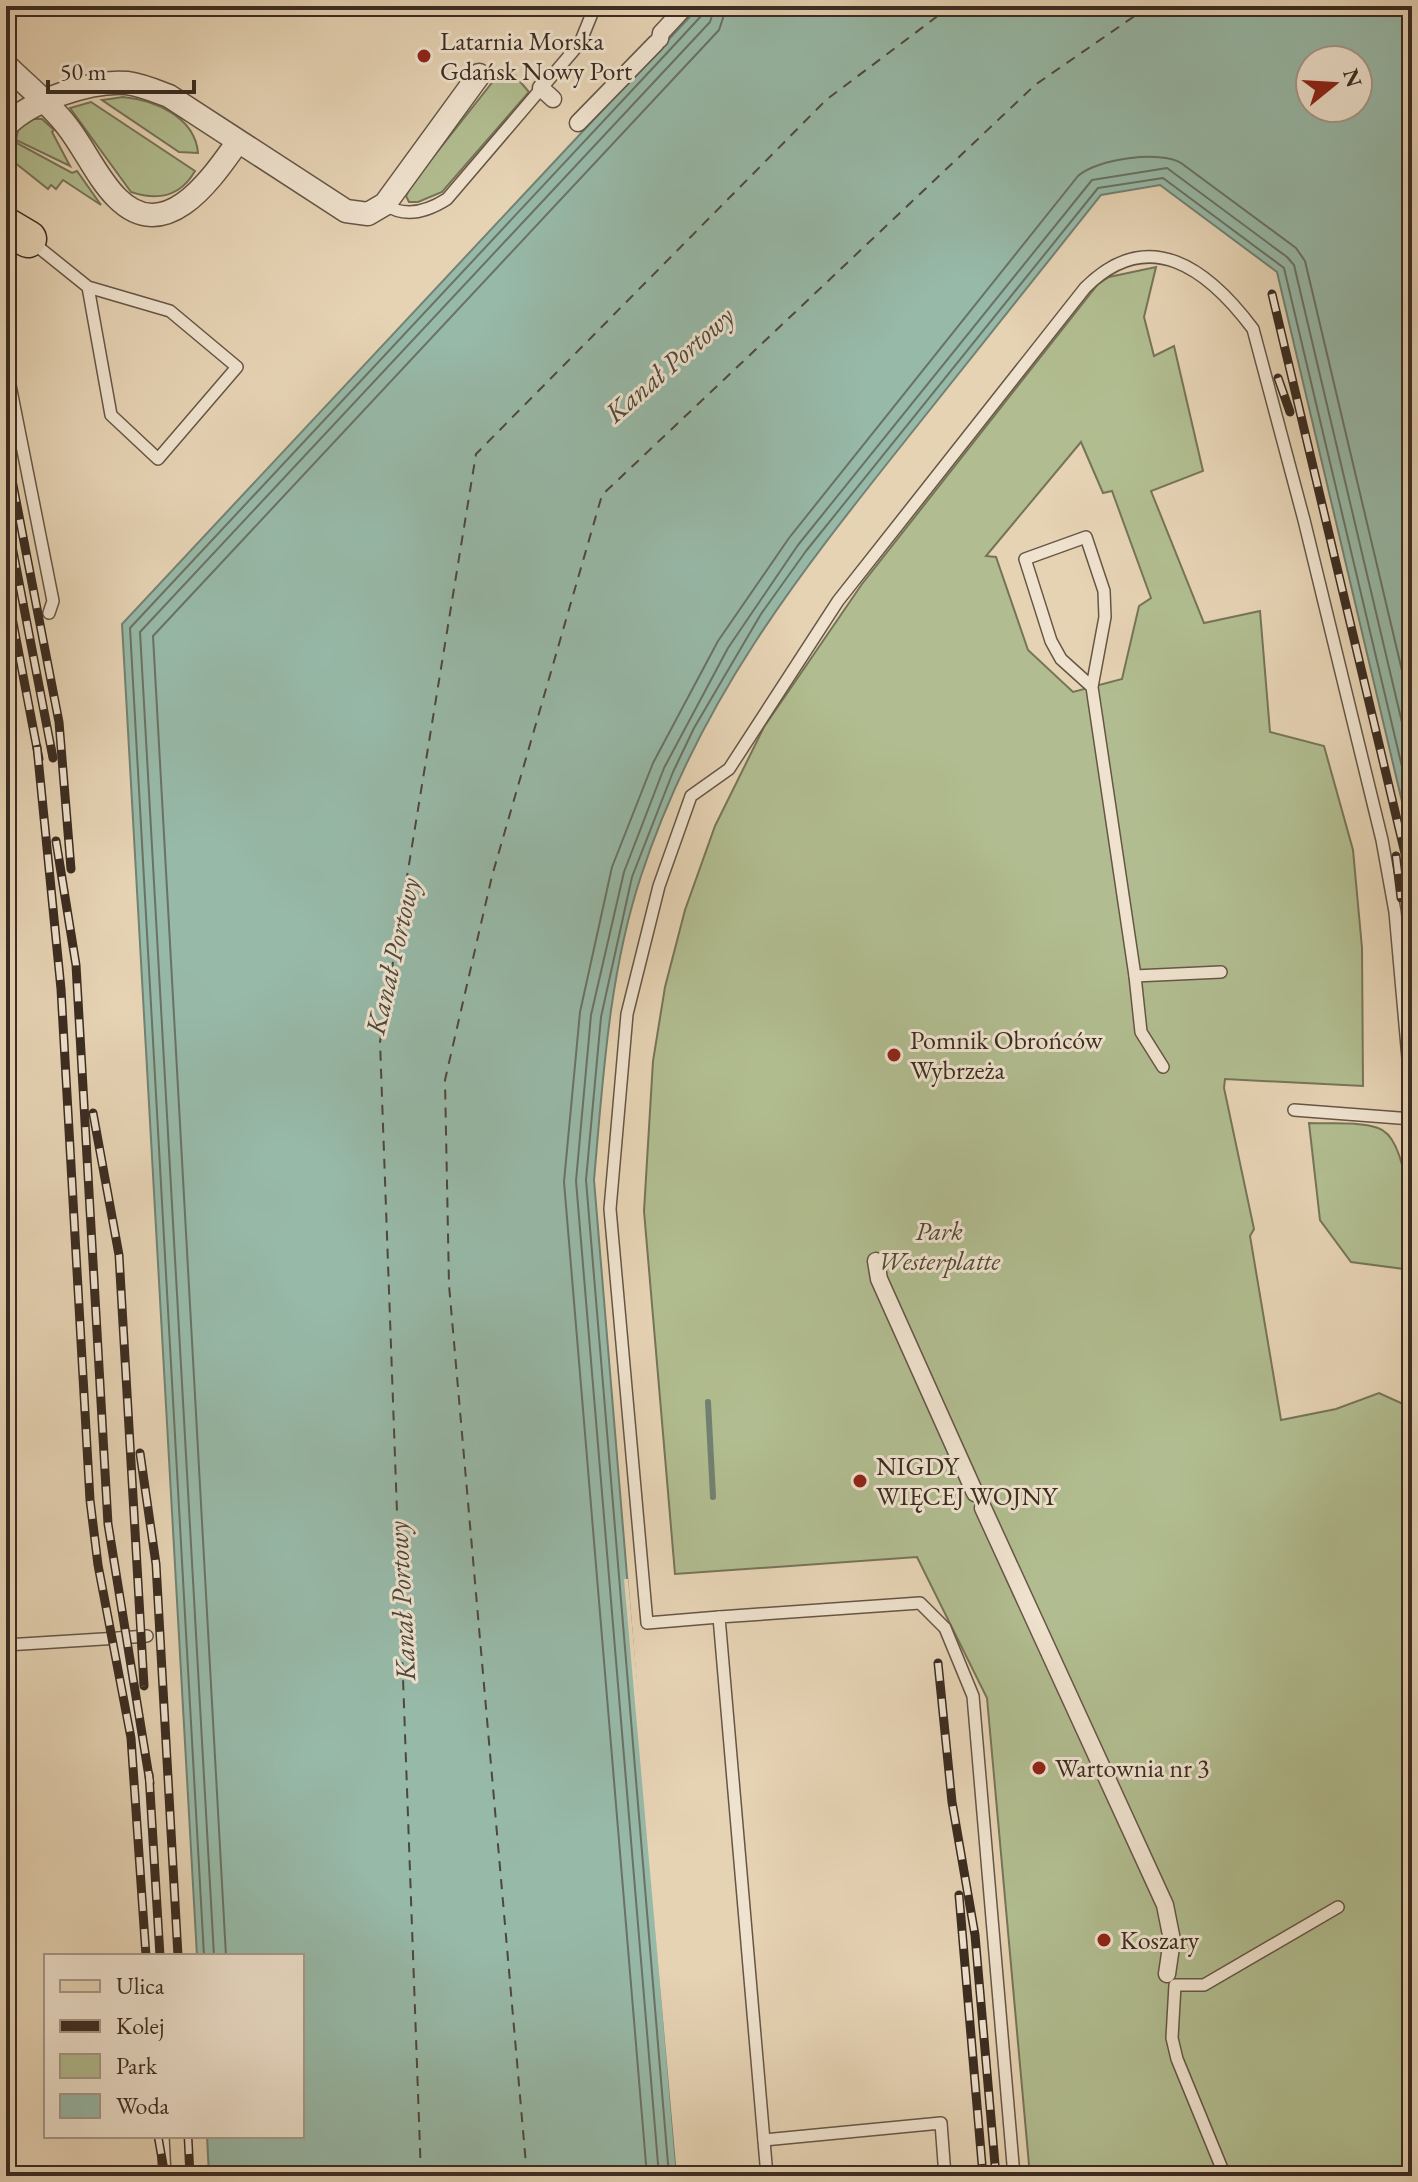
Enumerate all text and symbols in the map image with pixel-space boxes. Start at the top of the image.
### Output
place label: Latarnia Morska Gdańsk Nowy Port [440,24,632,88]
scale bar [48,44,194,94]
north arrow [1294,44,1374,124]
marker: Latarnia Morska Gdańsk Nowy Port [415,47,433,65]
text: 50 m [60,56,107,87]
text: N [1336,65,1369,91]
water label: Kanał Portowy [596,298,742,431]
water label: Kanał Portowy [356,874,428,1039]
place label: Pomnik Obrońców Wybrzeża [910,1023,1103,1087]
marker: Pomnik Obrońców Wybrzeża [885,1046,903,1064]
park label: Park Westerplatte [878,1214,1001,1278]
place label: NIGDY WIĘCEJ WOJNY [876,1449,1059,1513]
marker: NIGDY WIĘCEJ WOJNY [851,1472,869,1490]
water label: Kanał Portowy [379,1520,423,1683]
place label: Wartownia nr 3 [1055,1751,1210,1785]
marker: Wartownia nr 3 [1030,1759,1048,1777]
place label: Koszary [1120,1923,1200,1957]
marker: Koszary [1095,1931,1113,1949]
legend [44,1954,304,2138]
text: Ulica [116,1970,165,2001]
text: Kolej [116,2010,164,2041]
text: Park [116,2050,158,2081]
text: Woda [116,2090,170,2121]

